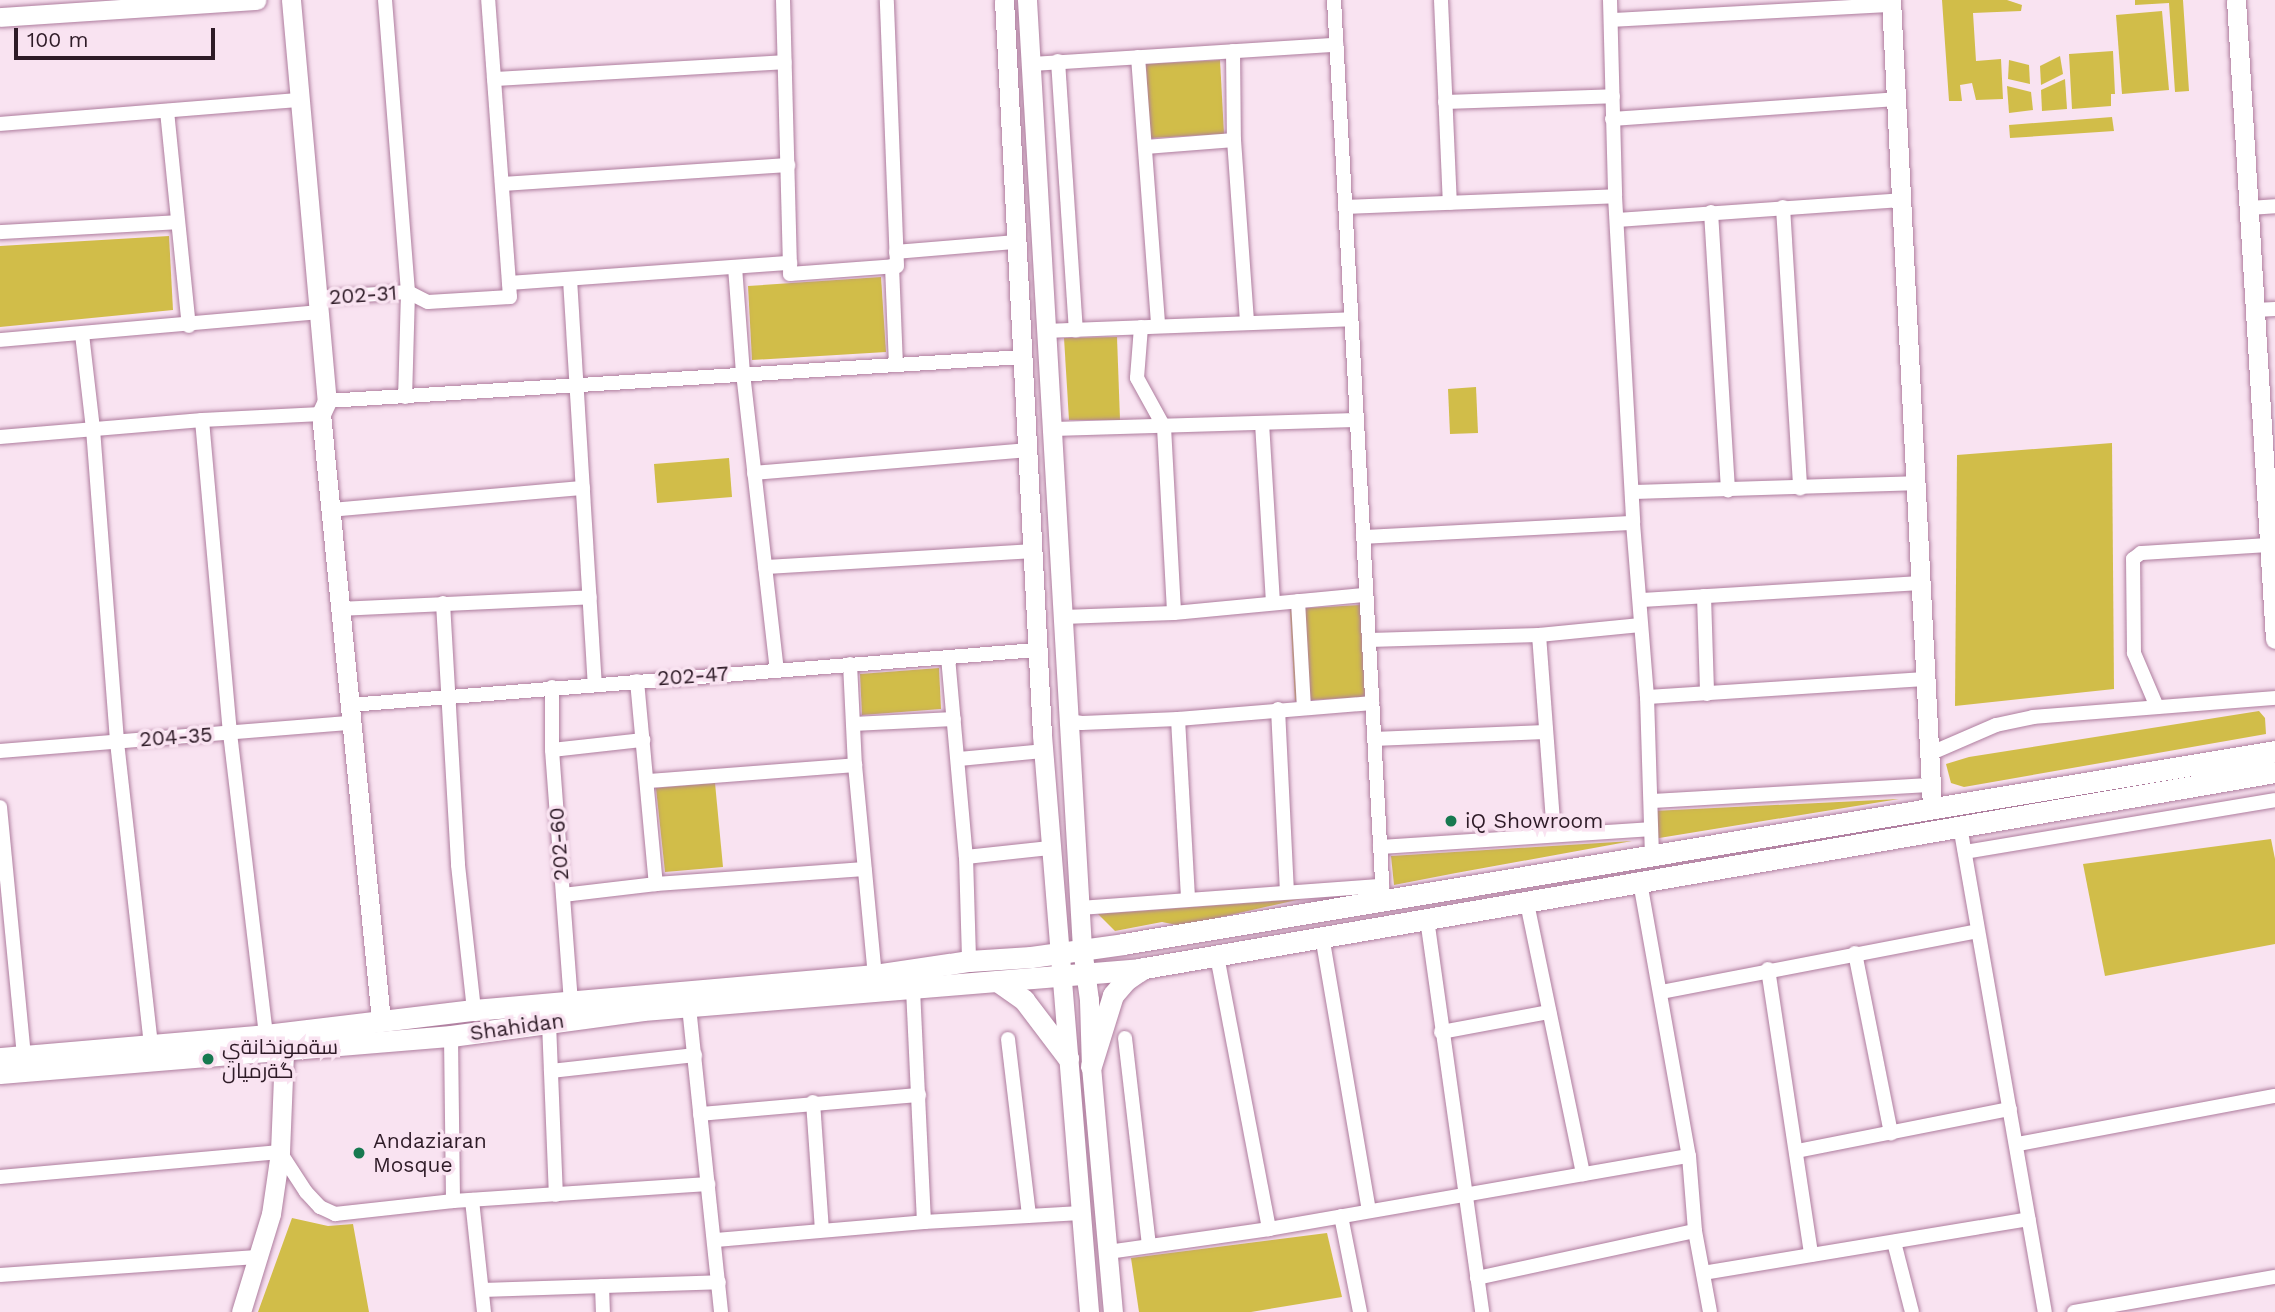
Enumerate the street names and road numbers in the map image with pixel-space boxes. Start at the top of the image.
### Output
street label: 202-31 [328,280,398,310]
street label: 202-47 [657,661,729,691]
street label: 204-35 [139,722,213,752]
street label: 202-60 [544,806,574,882]
street label: Shahidan [468,1008,566,1046]

